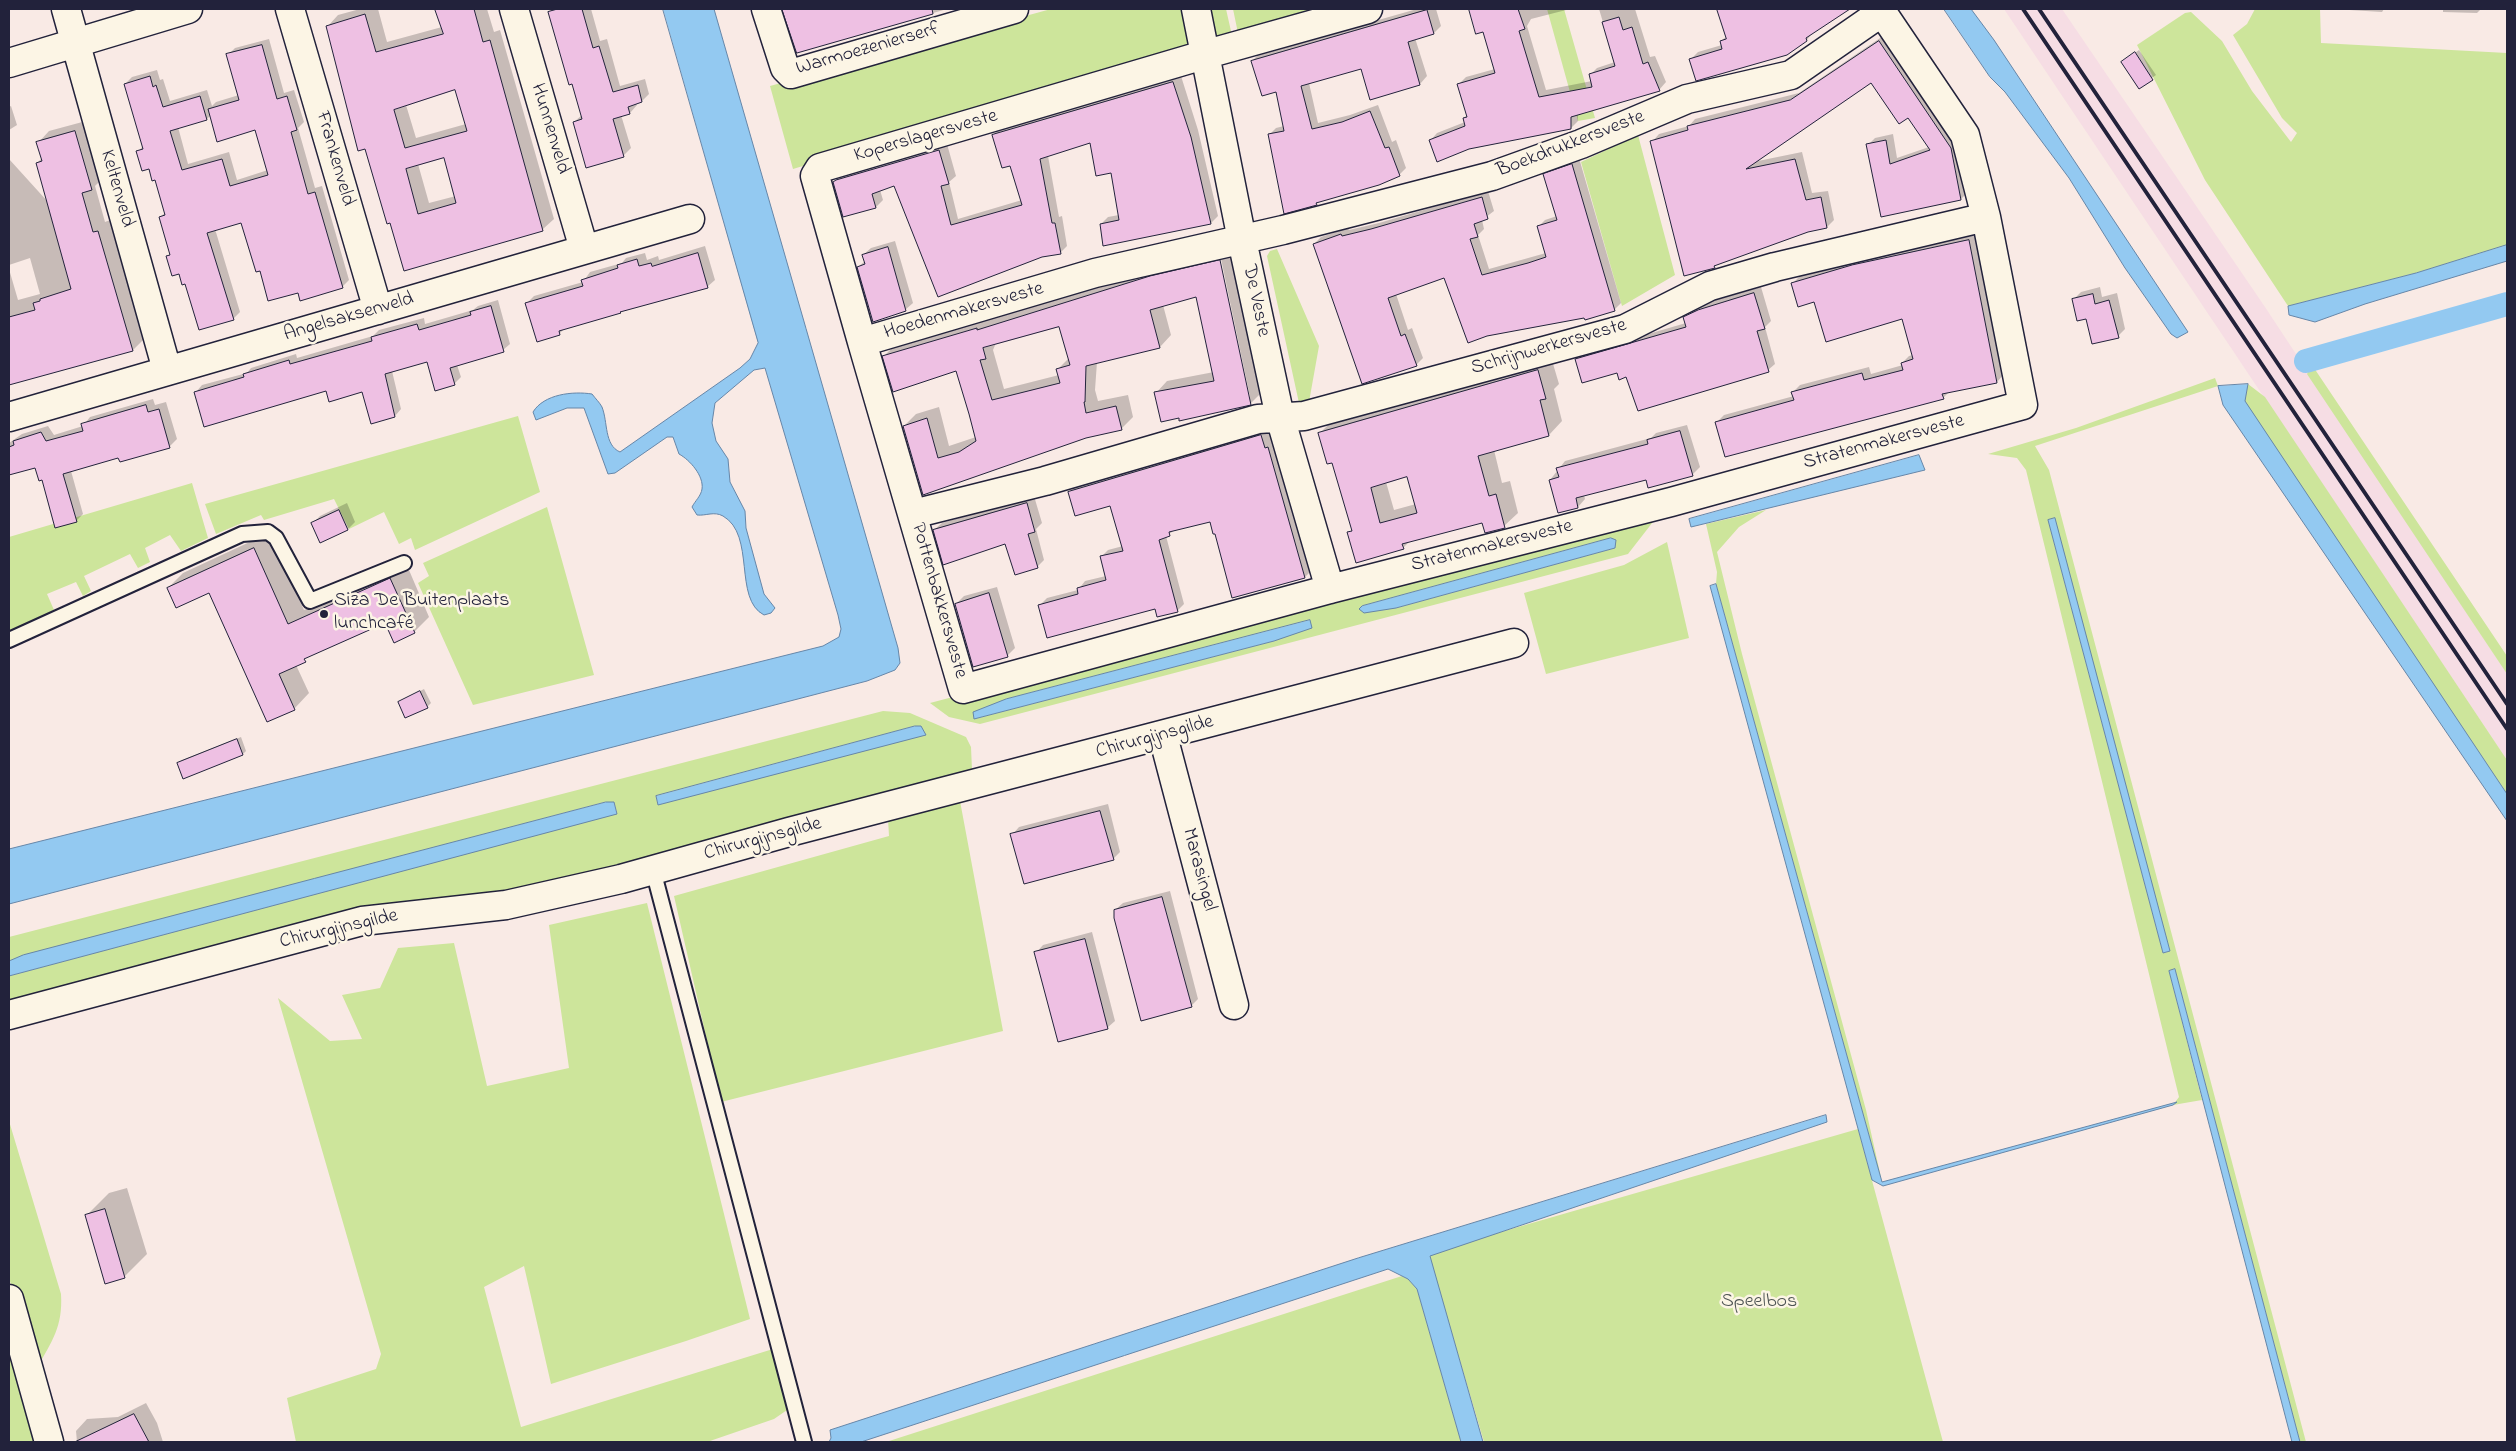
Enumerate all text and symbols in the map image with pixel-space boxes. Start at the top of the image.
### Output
street label: Warmoezenierserf [794,18,942,82]
street label: Hunnenveld [524,81,574,177]
street label: Koperslagersveste [852,105,1000,169]
street label: Boekdrukkersveste [1494,106,1648,184]
street label: Frankenveld [309,109,359,209]
street label: Keltenveld [94,148,138,230]
street label: De Veste [1236,263,1274,339]
street label: Hoedenmakersveste [882,278,1046,346]
street label: Angelsaksenveld [281,288,417,348]
street label: Schrijnwerkersveste [1469,314,1629,382]
street label: Stratenmakersveste [1801,410,1967,476]
street label: Stratenmakersveste [1409,515,1575,579]
street label: Pottenbakkersveste [904,521,972,681]
place label: Siza De Buitenplaats lunchcafé [334,590,509,637]
marker: Siza De Buitenplaats lunchcafé [318,608,330,620]
street label: Chirurgijnsgilde [1094,711,1216,765]
street label: Chirurgijnsgilde [702,813,824,867]
street label: Marasingel [1175,826,1221,914]
street label: Chirurgijnsgilde [278,905,400,955]
park label: Speelbos [1721,1291,1797,1315]

